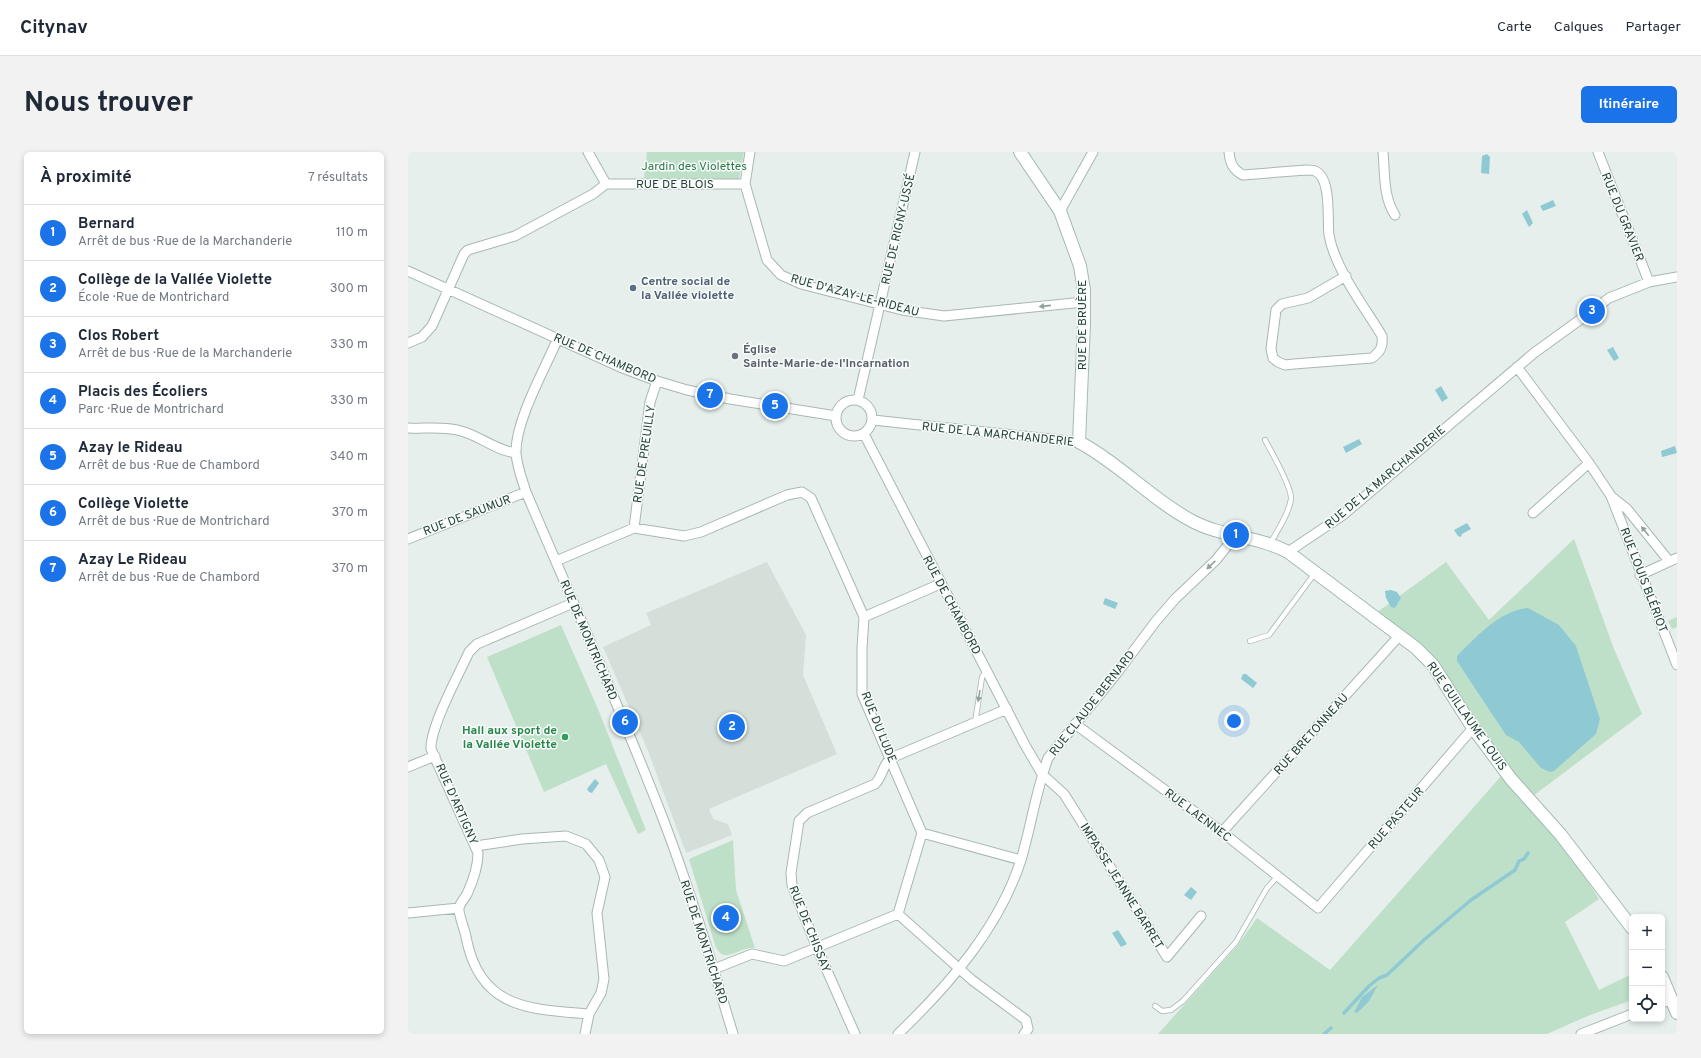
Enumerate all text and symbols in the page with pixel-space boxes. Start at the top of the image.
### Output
text: Citynav [20,16,88,40]
text: Carte [1497,19,1532,36]
text: Calques [1554,19,1604,36]
text: Partager [1626,19,1681,36]
text: Nous trouver [24,86,193,122]
button: Itinéraire [1581,86,1677,123]
park label: Jardin des Violettes [641,159,747,175]
text: À proximité [40,167,132,189]
text: 7 résultats [308,170,368,186]
street label: RUE DU GRAVIER [1597,170,1647,264]
street label: RUE DE RIGNY-USSÉ [878,172,920,286]
street label: RUE DE BLOIS [636,177,714,193]
text: Bernard [78,215,135,234]
text: 1 [50,225,56,241]
text: 110 m [336,225,368,241]
text: Arrêt de bus · Rue de la Marchanderie [78,234,292,250]
text: Collège de la Vallée Violette [78,271,272,290]
street label: RUE D'AZAY-LE-RIDEAU [789,271,921,321]
place label: Centre social de la Vallée violette [641,274,734,304]
street label: RUE DE BRUÈRE [1075,280,1091,370]
text: 2 [49,281,57,297]
text: 300 m [330,281,368,297]
marker: Centre social de la Vallée violette [628,283,638,293]
text: École · Rue de Montrichard [78,290,229,306]
pin: 3 [1579,296,1605,326]
one-way arrow [1039,302,1051,309]
text: Clos Robert [78,327,159,346]
street label: RUE DE CHAMBORD [551,330,659,388]
text: 3 [49,337,57,353]
text: 330 m [330,337,368,353]
place label: Église Sainte-Marie-de-l'Incarnation [743,342,910,372]
text: Arrêt de bus · Rue de la Marchanderie [78,346,292,362]
marker: Église Sainte-Marie-de-l'Incarnation [730,351,740,361]
pin: 7 [697,380,723,410]
text: Placis des Écoliers [78,383,208,402]
pin: 5 [762,391,788,421]
text: 4 [49,393,57,409]
text: 330 m [330,393,368,409]
text: Parc · Rue de Montrichard [78,402,224,418]
street label: RUE DE PREUILLY [630,404,660,504]
street label: RUE DE LA MARCHANDERIE [921,419,1075,451]
street label: RUE DE LA MARCHANDERIE [1322,423,1449,533]
text: Azay le Rideau [78,439,183,458]
text: 5 [49,449,57,465]
text: 340 m [330,449,368,465]
text: Arrêt de bus · Rue de Chambord [78,458,260,474]
street label: RUE DE SAUMUR [421,492,514,540]
text: Collège Violette [78,495,189,514]
text: 6 [49,505,57,521]
text: 370 m [331,505,368,521]
text: Arrêt de bus · Rue de Montrichard [78,514,270,530]
pin: 1 [1223,520,1249,550]
street label: RUE LOUIS BLÉRIOT [1616,525,1671,635]
one-way arrow [1640,526,1649,537]
text: Azay Le Rideau [78,551,187,570]
street label: RUE DE CHAMBORD [918,553,984,658]
one-way arrow [1207,560,1216,569]
text: 7 [50,561,56,577]
text: 370 m [331,561,368,577]
text: Arrêt de bus · Rue de Chambord [78,570,260,586]
street label: RUE DE MONTRICHARD [555,578,621,703]
street label: RUE CLAUDE BERNARD [1046,647,1139,760]
street label: RUE GUILLAUME LOUIS [1422,659,1510,774]
street label: RUE DU LUDE [856,689,900,765]
one-way arrow [976,690,982,702]
street label: RUE BRETONNEAU [1271,691,1353,779]
pin: 6 [612,707,638,737]
your location [1224,711,1244,731]
pin: 2 [719,712,745,742]
place label: Hall aux sport de la Vallée Violette [462,723,557,753]
marker: Hall aux sport de la Vallée Violette [560,732,570,742]
street label: RUE D'ARTIGNY [431,761,481,848]
street label: RUE PASTEUR [1365,784,1428,853]
street label: RUE LAENNEC [1161,785,1234,846]
street label: IMPASSE JEANNE BARRET [1076,820,1167,953]
street label: RUE DE MONTRICHARD [675,878,731,1006]
street label: RUE DE CHISSAY [784,884,834,976]
pin: 4 [713,903,739,933]
map controls [1629,914,1665,1022]
button: + [1629,914,1665,950]
button: − [1629,950,1665,986]
button: locate [1629,986,1665,1022]

